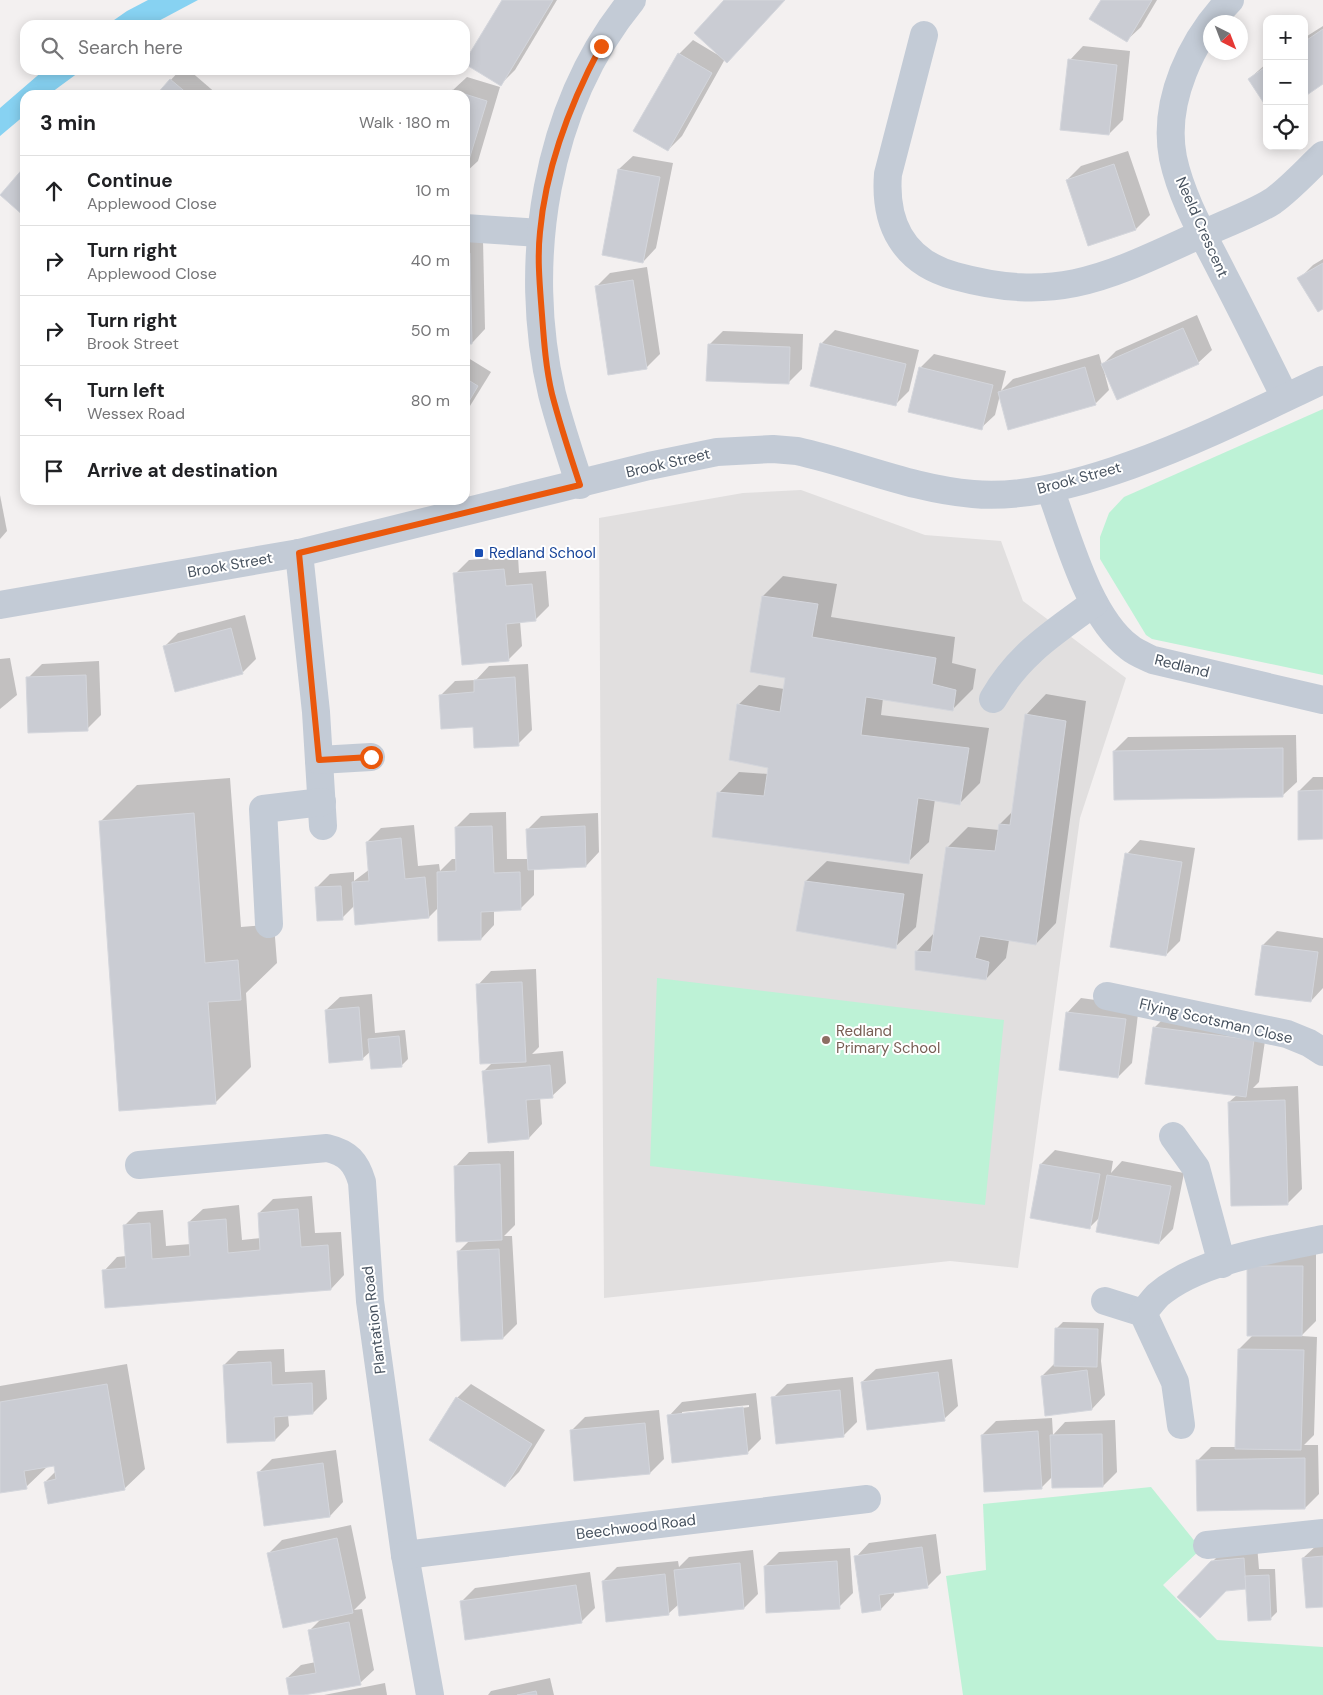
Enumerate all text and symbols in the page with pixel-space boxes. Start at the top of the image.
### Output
north arrow [1203,15,1248,60]
map controls [1263,15,1308,150]
button: + [1263,15,1308,60]
search box [20,20,470,75]
icon: search [38,34,66,62]
text: Search here [78,35,183,60]
route end [590,35,613,58]
button: − [1263,60,1308,105]
button: locate [1263,105,1308,150]
text: 3 min [40,109,96,137]
text: Walk · 180 m [359,112,450,133]
text: Continue [87,168,173,193]
street label: Neeld Crescent [1171,174,1233,280]
icon: ahead [40,177,68,205]
text: 10 m [416,180,450,201]
text: Applewood Close [87,193,217,214]
text: Turn right [87,238,177,263]
icon: right [40,247,68,275]
text: 40 m [411,250,450,271]
text: Applewood Close [87,263,217,284]
text: Turn right [87,308,177,333]
icon: right [40,317,68,345]
text: 50 m [411,320,450,341]
text: Brook Street [87,333,179,354]
text: Turn left [87,378,165,403]
icon: left [40,387,68,415]
text: 80 m [411,390,450,411]
text: Wessex Road [87,403,185,424]
street label: Brook Street [624,444,712,482]
icon: arrive [40,457,68,485]
street label: Brook Street [1035,457,1123,499]
text: Arrive at destination [87,458,278,483]
place label: Redland School [489,543,596,563]
marker: Redland School [473,547,485,559]
street label: Brook Street [186,548,274,582]
street label: Redland [1152,650,1212,682]
route start [360,746,383,769]
street label: Flying Scotsman Close [1137,994,1295,1048]
place label: Redland Primary School [836,1021,940,1058]
marker: Redland Primary School [820,1034,832,1046]
street label: Plantation Road [357,1265,391,1375]
street label: Beechwood Road [575,1510,697,1544]

